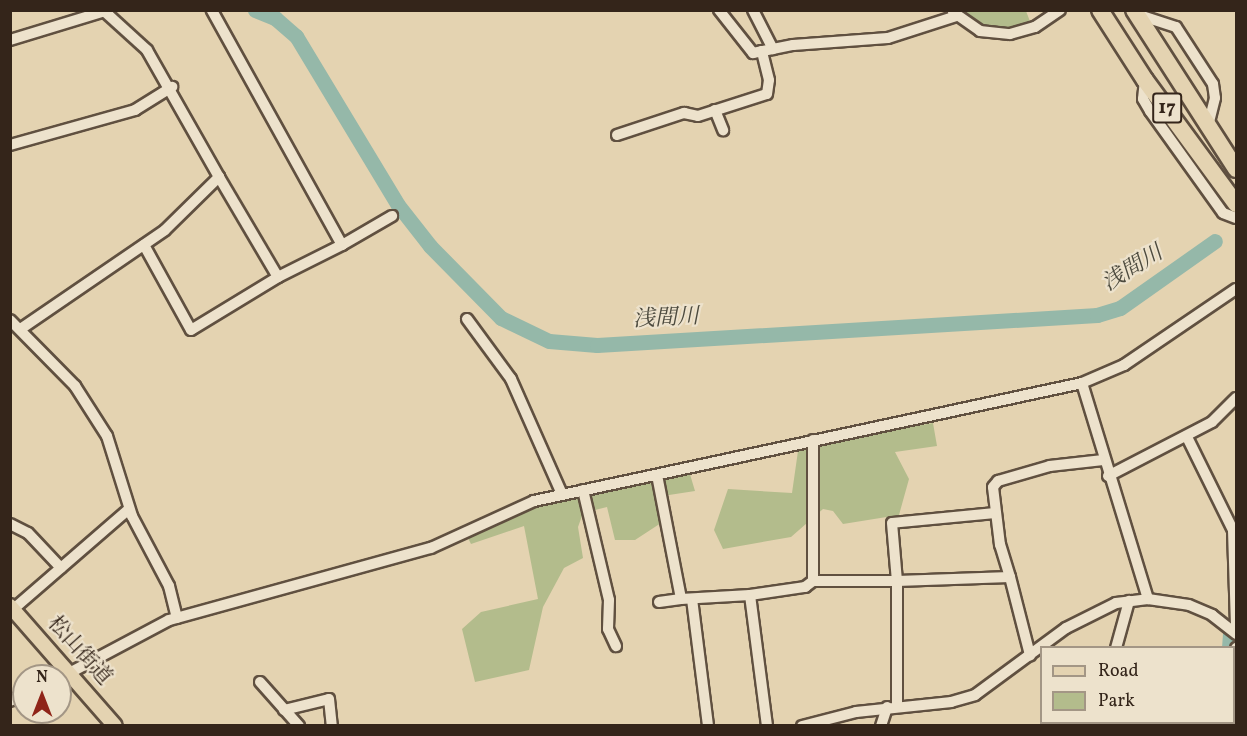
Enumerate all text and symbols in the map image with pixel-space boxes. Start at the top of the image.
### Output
road number: 17 [1152,91,1182,125]
water label: 浅間川 [1098,240,1168,298]
water label: 浅間川 [632,304,700,334]
street label: 松山街道 [42,611,116,691]
legend [1040,646,1235,724]
text: Road [1098,659,1139,684]
north arrow [12,664,72,724]
text: N [36,667,48,689]
text: Park [1098,689,1135,714]

